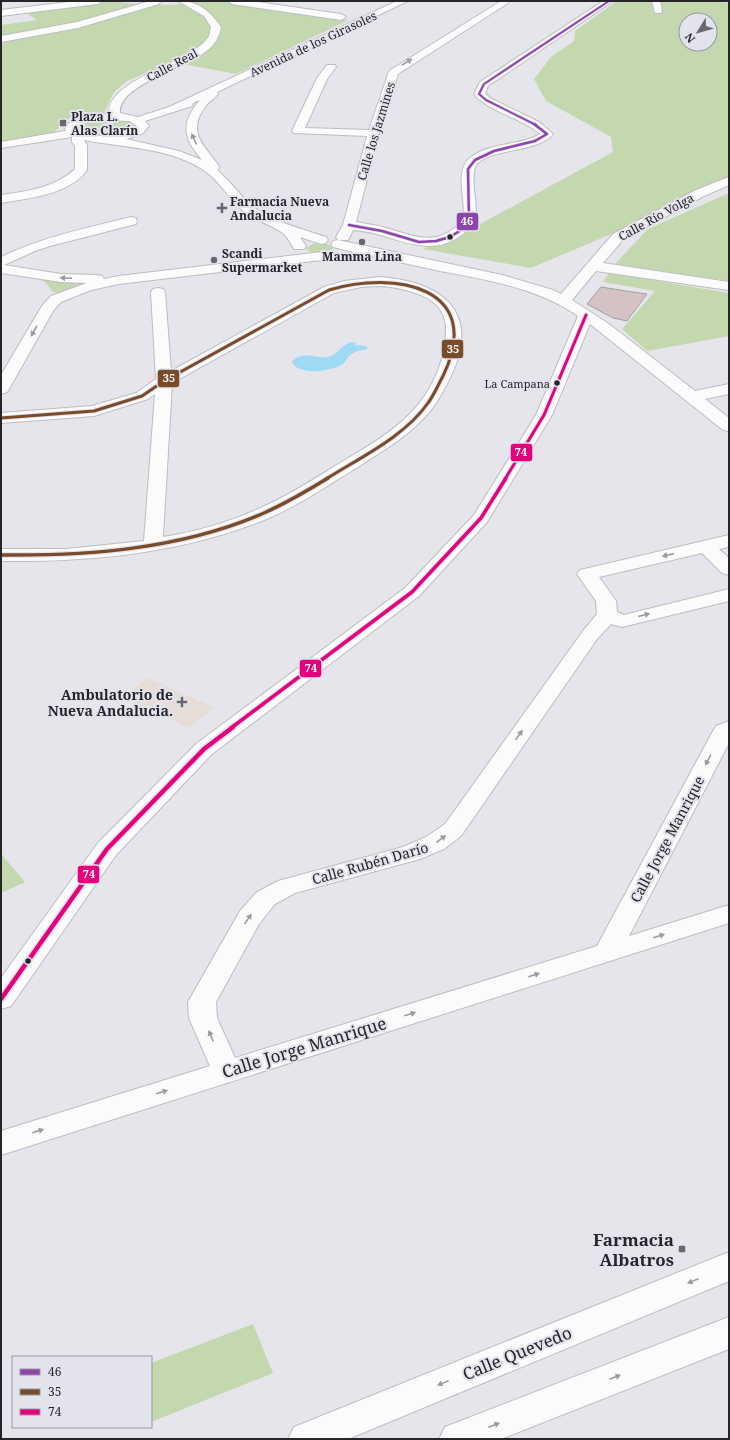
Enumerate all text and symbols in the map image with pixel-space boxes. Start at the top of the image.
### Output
street label: Avenida de los Girasoles [247,7,379,81]
north arrow [678,12,718,52]
text: N [681,30,698,46]
street label: Calle Real [143,44,201,86]
one-way arrow [401,59,413,66]
street label: Calle los Jazmines [353,80,399,182]
place label: Plaza L. Alas Clarín [71,108,138,139]
marker: Plaza L. Alas Clarín [58,118,68,128]
one-way arrow [190,133,196,145]
street label: Calle Río Volga [615,189,697,245]
place label: Farmacia Nueva Andalucia [230,193,329,224]
marker: Farmacia Nueva Andalucia [217,203,227,213]
line badge: 46 [456,212,479,231]
text: 46 [461,213,473,228]
unlabelled marker [445,232,455,242]
marker: Mamma Lina [357,237,367,247]
place label: Scandi Supermarket [222,245,302,276]
place label: Mamma Lina [322,248,402,265]
marker: Scandi Supermarket [209,255,219,265]
one-way arrow [60,274,72,281]
one-way arrow [31,325,38,337]
line badge: 35 [441,339,464,359]
text: 35 [447,341,459,356]
line badge: 35 [157,369,180,388]
text: 35 [163,370,175,385]
place label: La Campana [485,376,550,391]
marker: La Campana [552,378,562,388]
line badge: 74 [510,443,533,462]
text: 74 [515,444,527,459]
one-way arrow [661,553,674,559]
one-way arrow [638,612,651,618]
line badge: 74 [299,659,322,678]
text: 74 [305,660,317,675]
place label: Ambulatorio de Nueva Andalucia. [48,685,173,720]
marker: Ambulatorio de Nueva Andalucia. [176,696,188,708]
one-way arrow [515,730,523,741]
one-way arrow [705,754,712,766]
street label: Calle Jorge Manrique [626,772,708,906]
one-way arrow [436,834,447,843]
street label: Calle Rubén Darío [310,837,430,889]
line badge: 74 [77,865,100,884]
text: 74 [83,866,95,881]
one-way arrow [244,914,252,925]
one-way arrow [653,933,665,939]
unlabelled marker [23,956,33,966]
one-way arrow [529,972,541,978]
street label: Calle Jorge Manrique [219,1011,389,1083]
one-way arrow [405,1011,417,1017]
one-way arrow [208,1030,214,1041]
one-way arrow [156,1089,168,1095]
one-way arrow [32,1128,44,1134]
place label: Farmacia Albatros [593,1228,674,1271]
marker: Farmacia Albatros [677,1244,687,1254]
one-way arrow [687,1278,698,1284]
street label: Calle Quevedo [459,1321,575,1385]
legend [12,1356,152,1428]
text: 46 [48,1363,62,1380]
one-way arrow [609,1374,621,1380]
one-way arrow [437,1380,448,1386]
text: 35 [48,1383,61,1400]
text: 74 [48,1403,62,1420]
one-way arrow [488,1421,500,1427]

